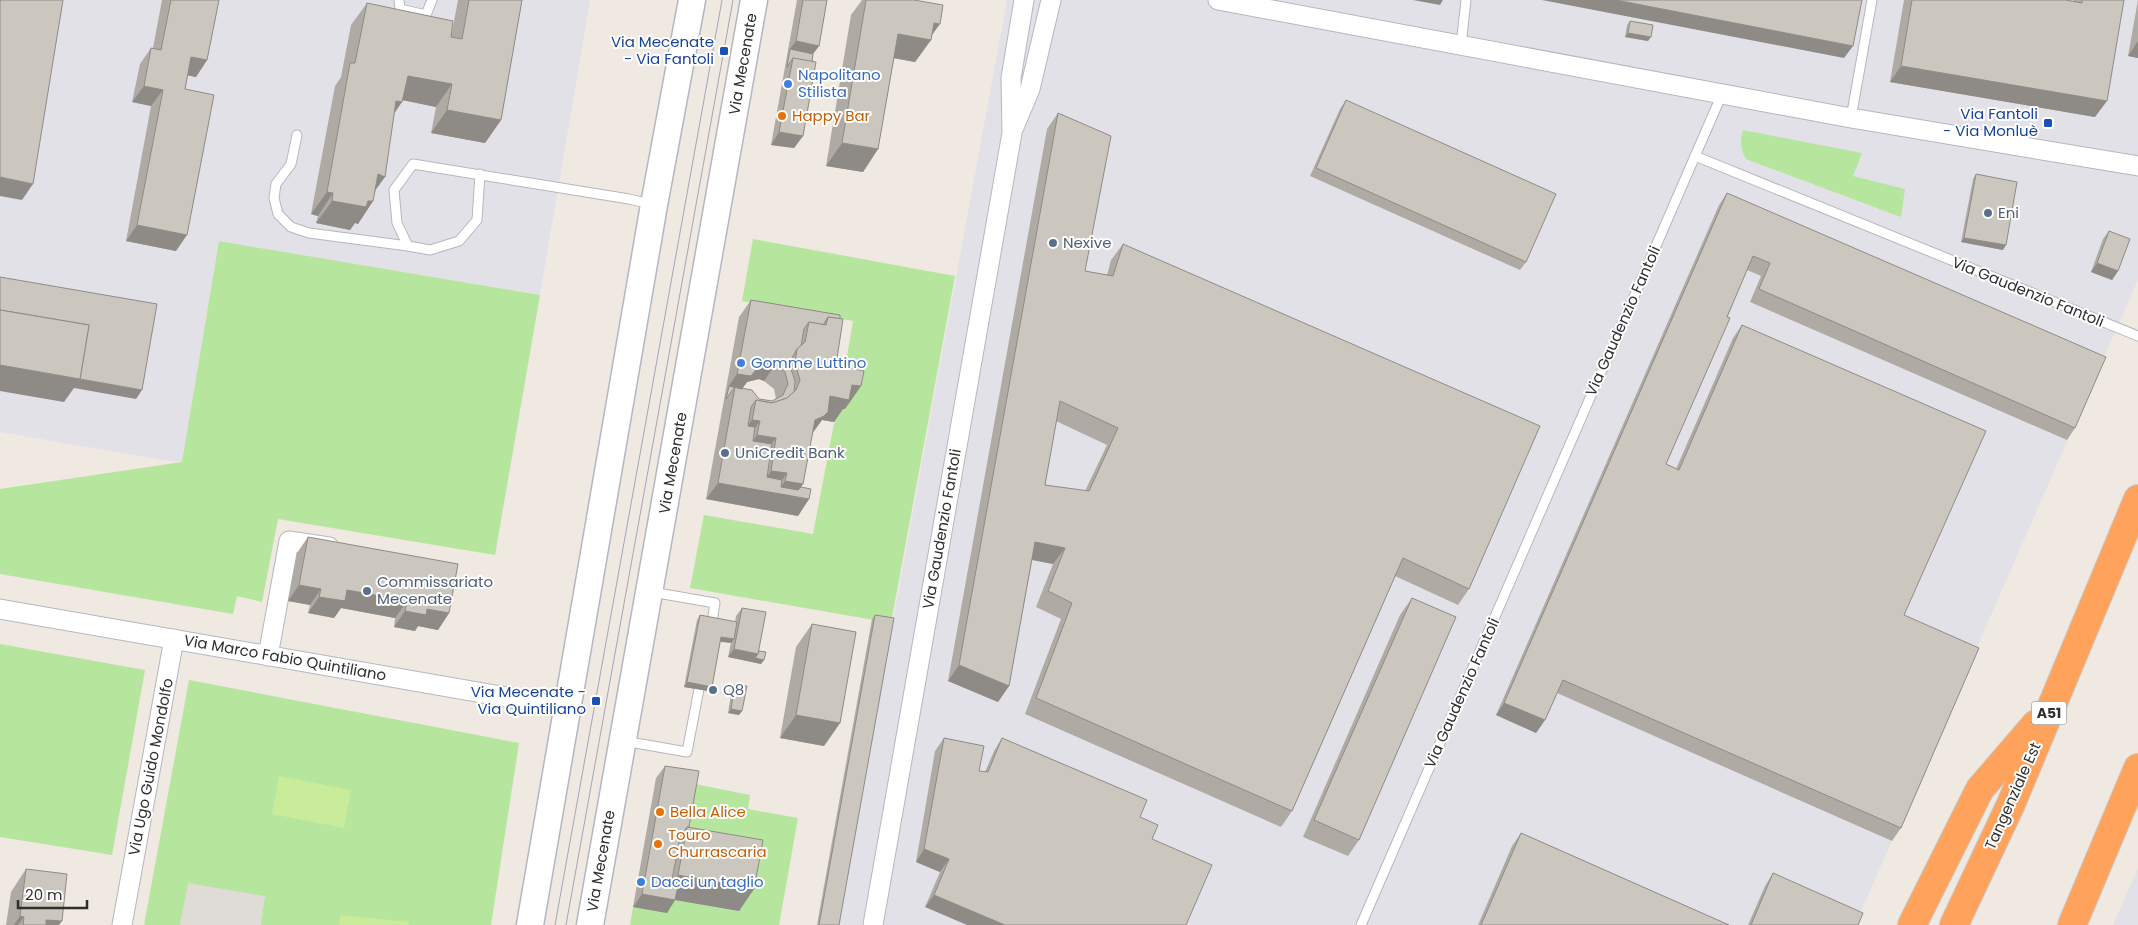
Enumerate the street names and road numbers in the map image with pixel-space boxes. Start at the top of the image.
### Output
street label: Via Mecenate [723,11,762,117]
street label: Via Gaudenzio Fantoli [1580,242,1665,399]
street label: Via Gaudenzio Fantoli [1949,251,2107,332]
street label: Via Mecenate [653,410,692,516]
street label: Via Gaudenzio Fantoli [917,447,966,611]
street label: Via Gaudenzio Fantoli [1419,614,1504,771]
street label: Via Marco Fabio Quintiliano [182,629,388,686]
street label: Via Ugo Guido Mondolfo [123,676,178,858]
road number: A51 [2032,701,2066,724]
street label: Tangenziale Est [1979,739,2046,853]
street label: Via Mecenate [581,808,620,914]

